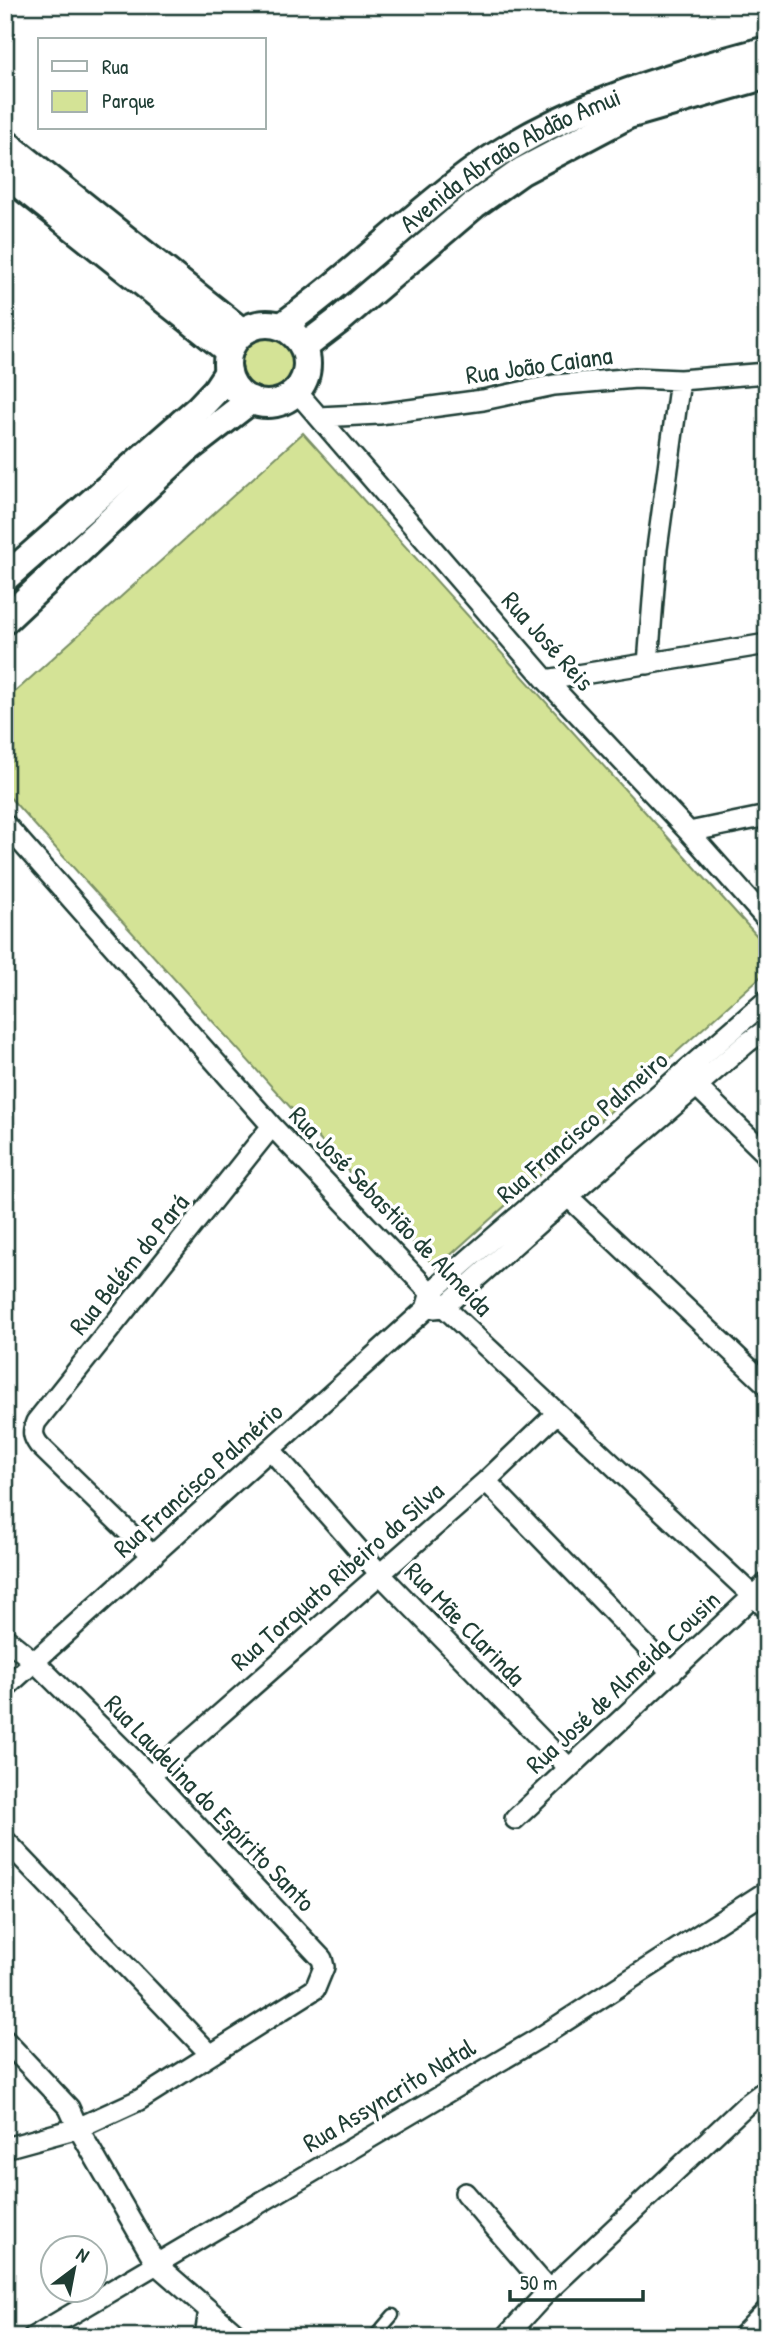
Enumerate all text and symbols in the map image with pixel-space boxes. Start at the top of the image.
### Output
legend [38,38,266,130]
text: Rua [102,52,128,81]
street label: Avenida Abraão Abdão Amui [392,78,625,240]
text: Parque [102,86,155,115]
street label: Rua João Caiana [463,337,614,392]
street label: Rua José Reis [494,583,602,698]
street label: Rua Francisco Palmeiro [488,1042,675,1211]
street label: Rua José Sebastião de Almeida [282,1098,501,1323]
street label: Rua Belém do Pará [61,1186,196,1342]
street label: Rua Francisco Palmério [106,1394,290,1565]
street label: Rua Torquato Ribeiro da Silva [223,1473,451,1678]
street label: Rua Mãe Clarinda [397,1554,533,1693]
street label: Rua José de Almeida Cousin [518,1582,727,1781]
street label: Rua Laudelina do Espírito Santo [97,1686,323,1919]
street label: Rua Assyncrito Natal [296,2029,482,2160]
north arrow [38,2234,108,2304]
text: N [72,2241,94,2268]
scale bar [510,2258,642,2302]
text: 50 m [520,2268,557,2297]

